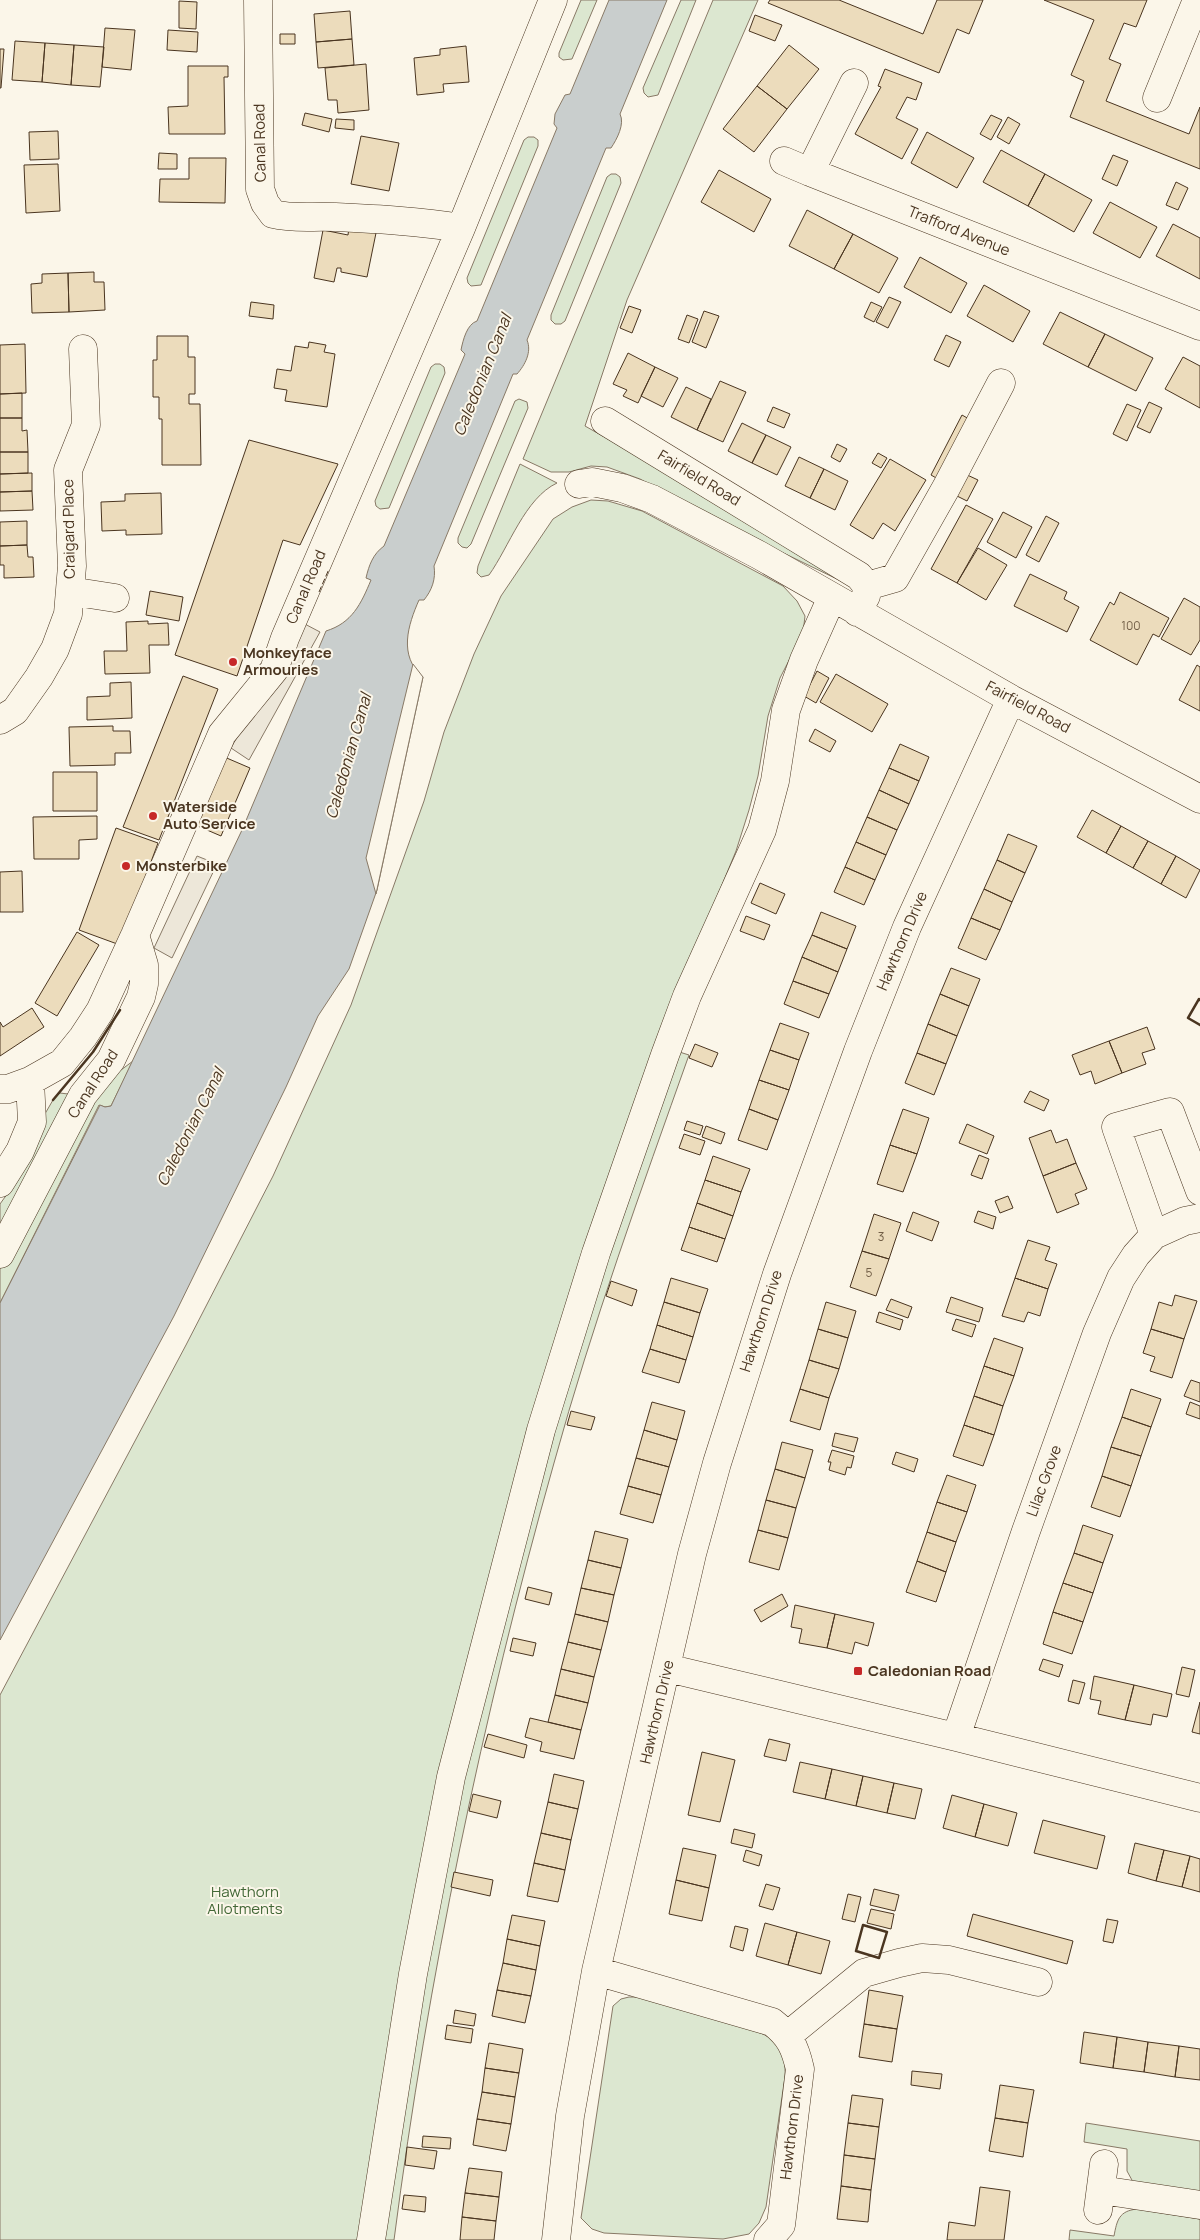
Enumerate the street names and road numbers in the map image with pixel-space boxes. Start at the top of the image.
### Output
street label: Canal Road [248,104,271,182]
street label: Trafford Avenue [905,200,1014,261]
street label: Fairfield Road [654,445,745,511]
street label: Craigard Place [57,479,80,579]
street label: Canal Road [281,547,331,627]
street label: Fairfield Road [982,675,1074,738]
street label: Hawthorn Drive [871,888,932,994]
street label: Canal Road [62,1045,123,1122]
street label: Hawthorn Drive [734,1267,787,1374]
street label: Lilac Grove [1021,1442,1066,1520]
street label: Hawthorn Drive [634,1658,679,1766]
street label: Hawthorn Drive [775,2073,808,2181]

